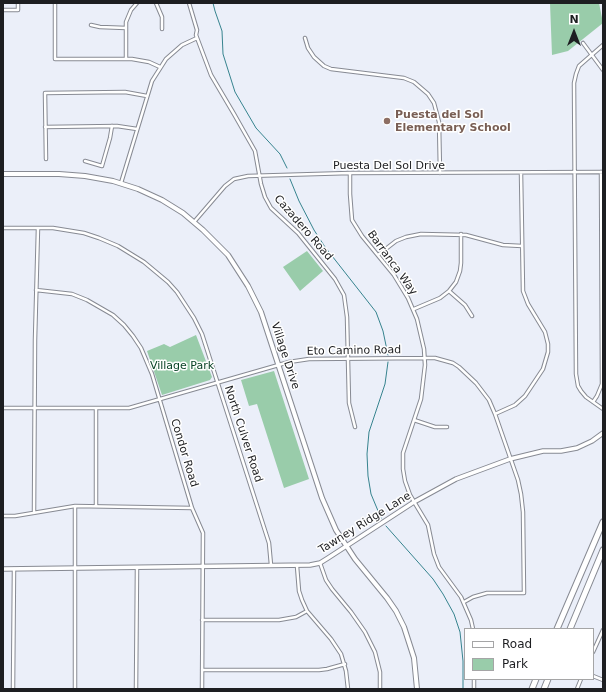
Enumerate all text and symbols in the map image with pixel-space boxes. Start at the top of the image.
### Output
north arrow [554,12,594,52]
text: N [569,13,579,26]
place label: Puesta del Sol Elementary School [395,108,511,134]
marker: Puesta del Sol Elementary School [382,116,392,126]
street label: Puesta Del Sol Drive [333,159,445,173]
street label: Cazadero Road [271,192,335,264]
street label: Barranca Way [364,228,420,298]
street label: Village Drive [268,321,302,391]
street label: Eto Camino Road [307,344,401,358]
park label: Village Park [150,359,214,373]
street label: North Culver Road [221,384,265,484]
street label: Condor Road [167,417,201,489]
street label: Tawney Ridge Lane [317,489,413,557]
legend [464,628,594,680]
text: Road [502,637,532,651]
text: Park [502,657,528,671]

